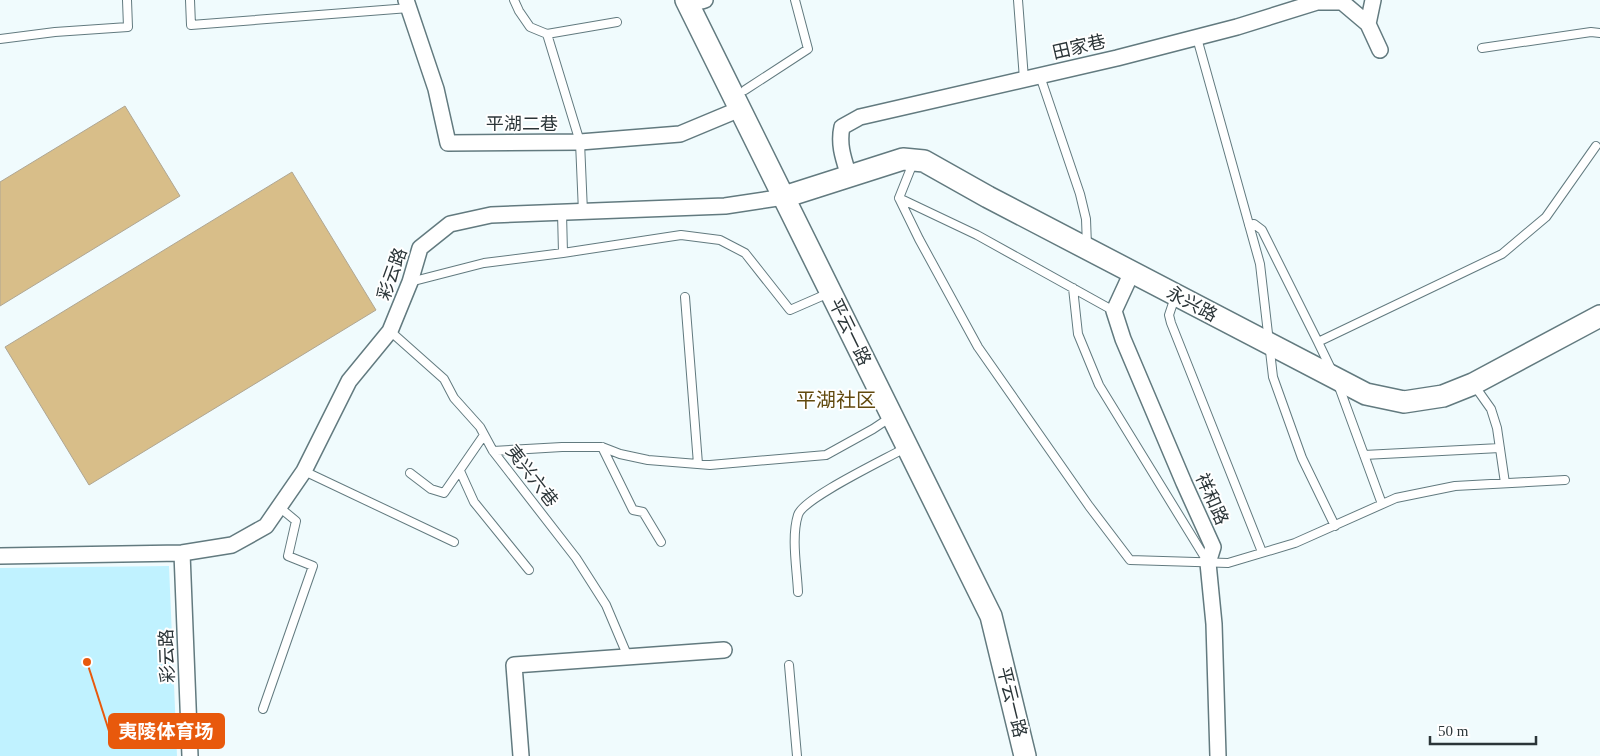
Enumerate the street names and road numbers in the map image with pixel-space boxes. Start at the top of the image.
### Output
street label: 田家巷 [1050,31,1108,63]
street label: 平湖二巷 [486,114,558,134]
street label: 彩云路 [373,245,411,303]
street label: 永兴路 [1163,282,1221,326]
street label: 平云一路 [825,295,875,369]
street label: 夷兴六巷 [502,441,562,511]
street label: 祥和路 [1192,470,1232,528]
street label: 彩云路 [156,629,178,683]
street label: 平云一路 [994,665,1030,739]

